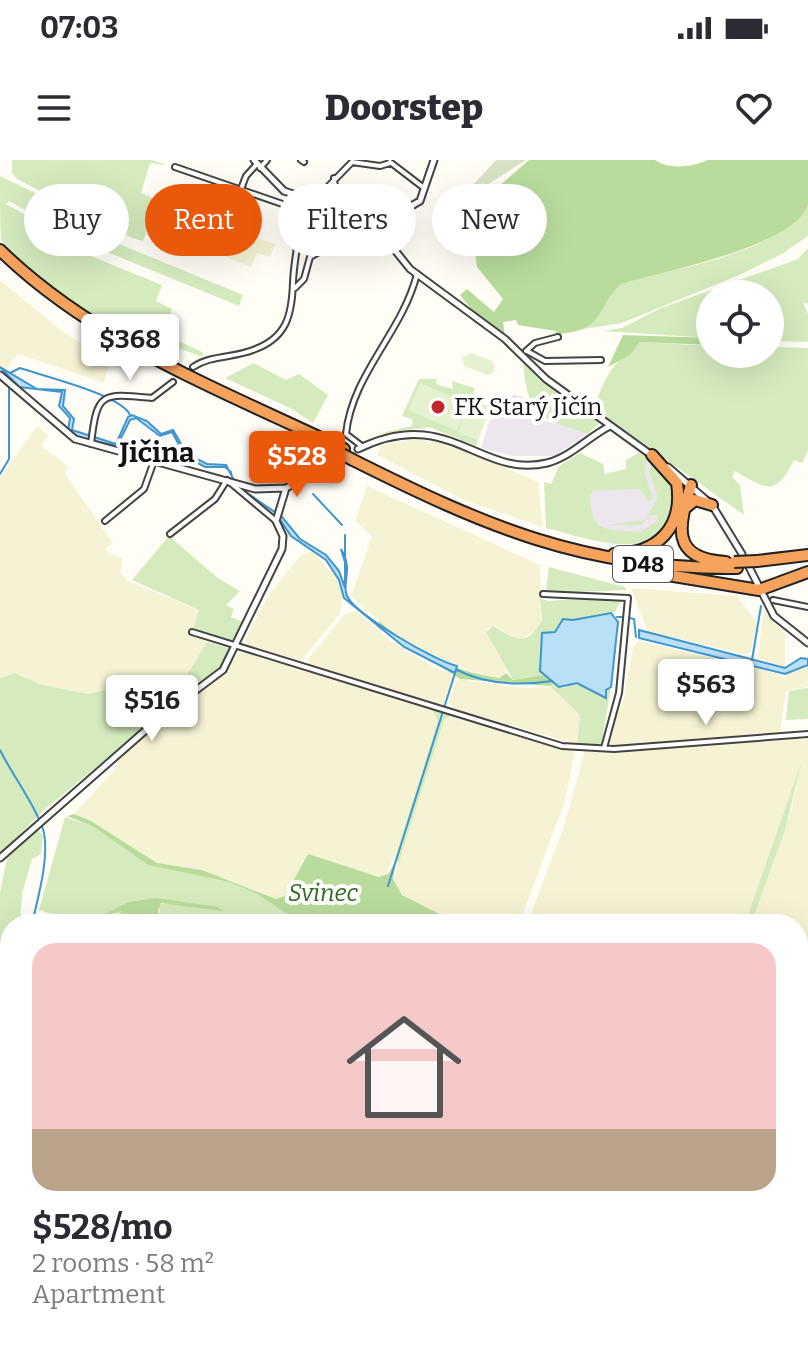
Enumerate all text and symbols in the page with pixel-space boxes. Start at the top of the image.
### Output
text: 07:03 [40,10,119,46]
icon: menu [32,86,76,130]
text: Doorstep [325,86,483,130]
icon: heart [732,86,776,130]
chip: Buy [24,184,129,256]
chip: Rent [145,184,262,256]
chip: Filters [278,184,416,256]
chip: New [432,184,547,256]
map controls [696,280,784,368]
button: locate [696,280,784,368]
pin: $368 [83,314,177,382]
text: $368 [99,324,161,355]
place label: FK Starý Jičín [454,393,602,421]
marker: FK Starý Jičín [429,398,447,416]
pin: $528 [250,431,344,499]
district label: Jičina [117,436,195,469]
text: $528 [267,441,327,472]
road number: D48 [613,546,673,582]
pin: $563 [659,659,753,727]
text: $563 [676,669,736,700]
pin: $516 [105,675,199,743]
text: $516 [124,685,180,716]
park label: Svinec [288,879,358,907]
icon: home [332,995,476,1139]
text: $528/mo [32,1207,173,1248]
text: 2 rooms · 58 m² [32,1248,214,1279]
text: Apartment [32,1279,165,1310]

